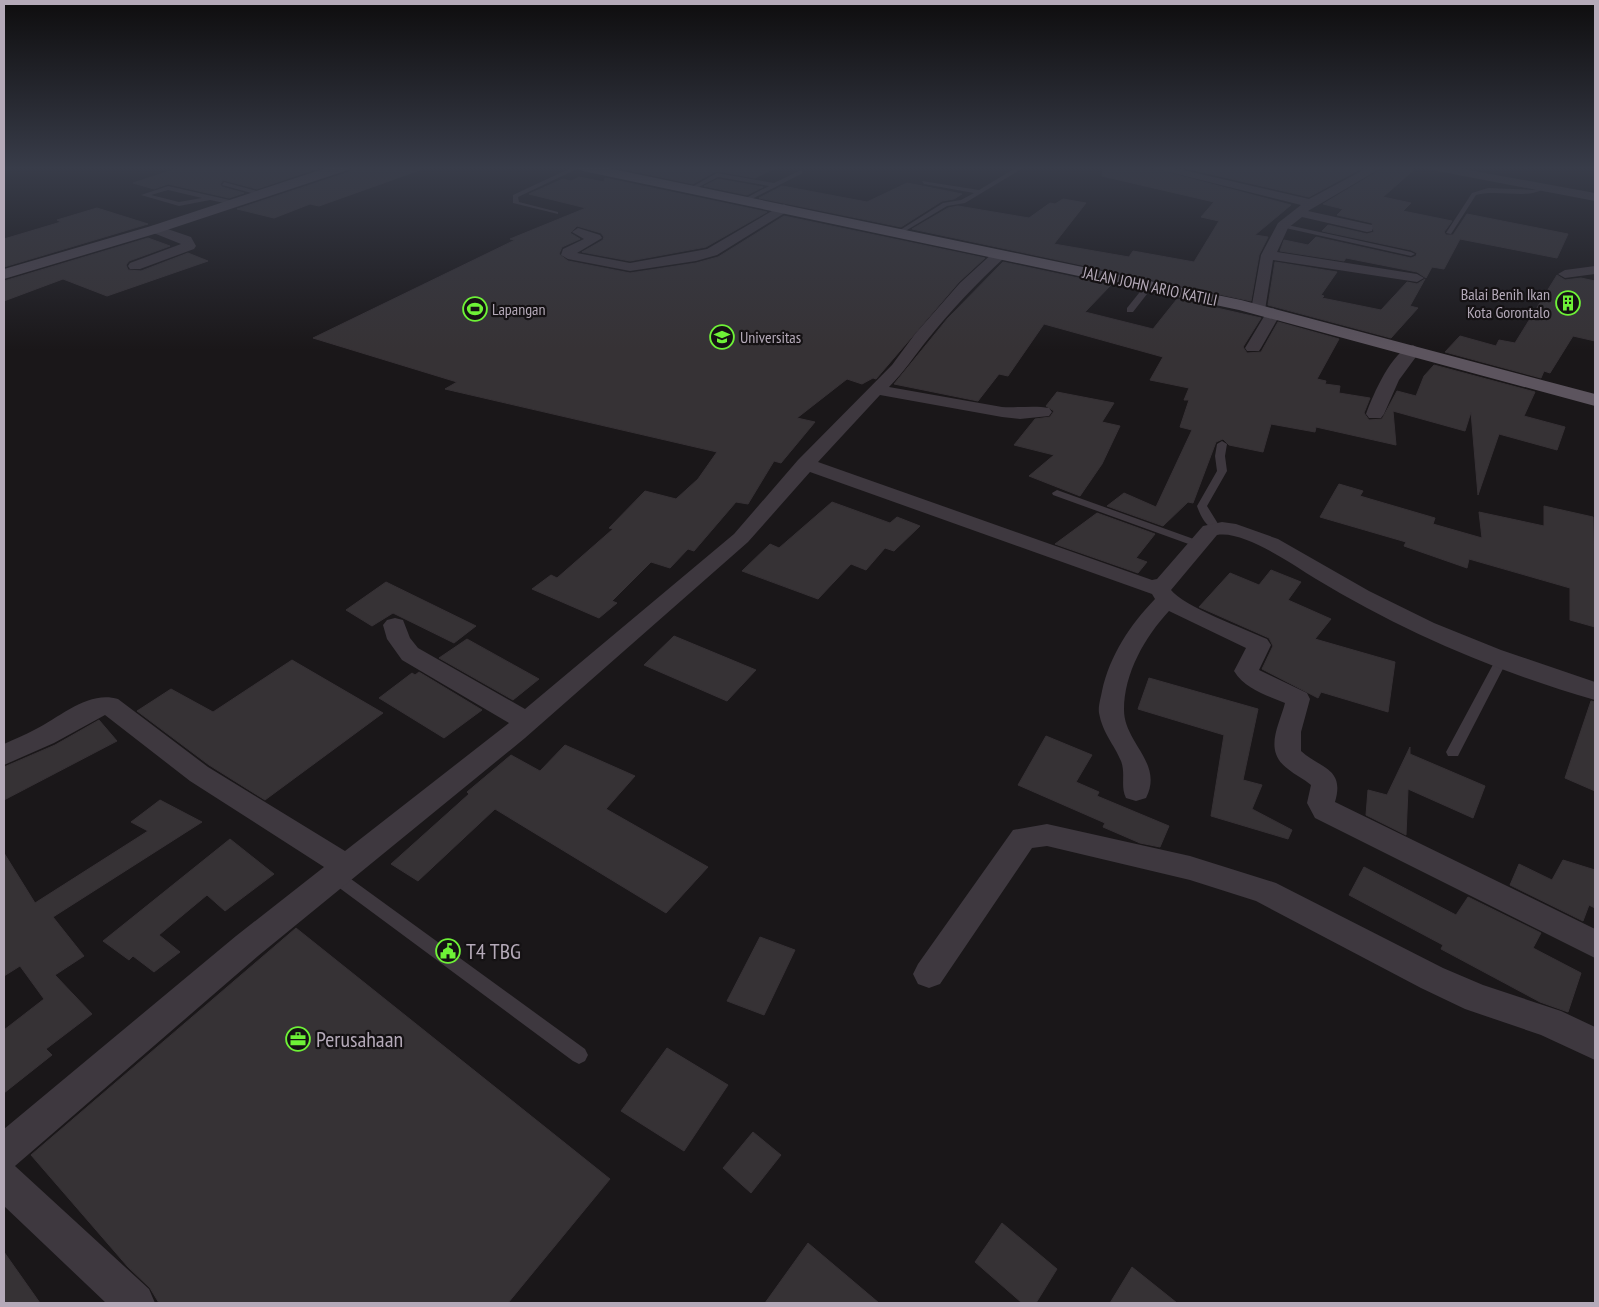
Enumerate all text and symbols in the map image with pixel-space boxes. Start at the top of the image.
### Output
street label: JALAN JOHN ARIO KATILI [1080,262,1219,310]
place label: Balai Benih Ikan Kota Gorontalo [1461,284,1550,322]
building icon: Balai Benih Ikan Kota Gorontalo [1555,290,1581,316]
sports icon: Lapangan [462,296,488,322]
place label: Lapangan [492,299,546,319]
school or university icon: Universitas [709,324,735,350]
place label: Universitas [740,327,801,347]
place label: T4 TBG [466,937,521,965]
public building icon: T4 TBG [435,938,461,964]
place label: Perusahaan [316,1025,403,1053]
office icon: Perusahaan [285,1026,311,1052]

